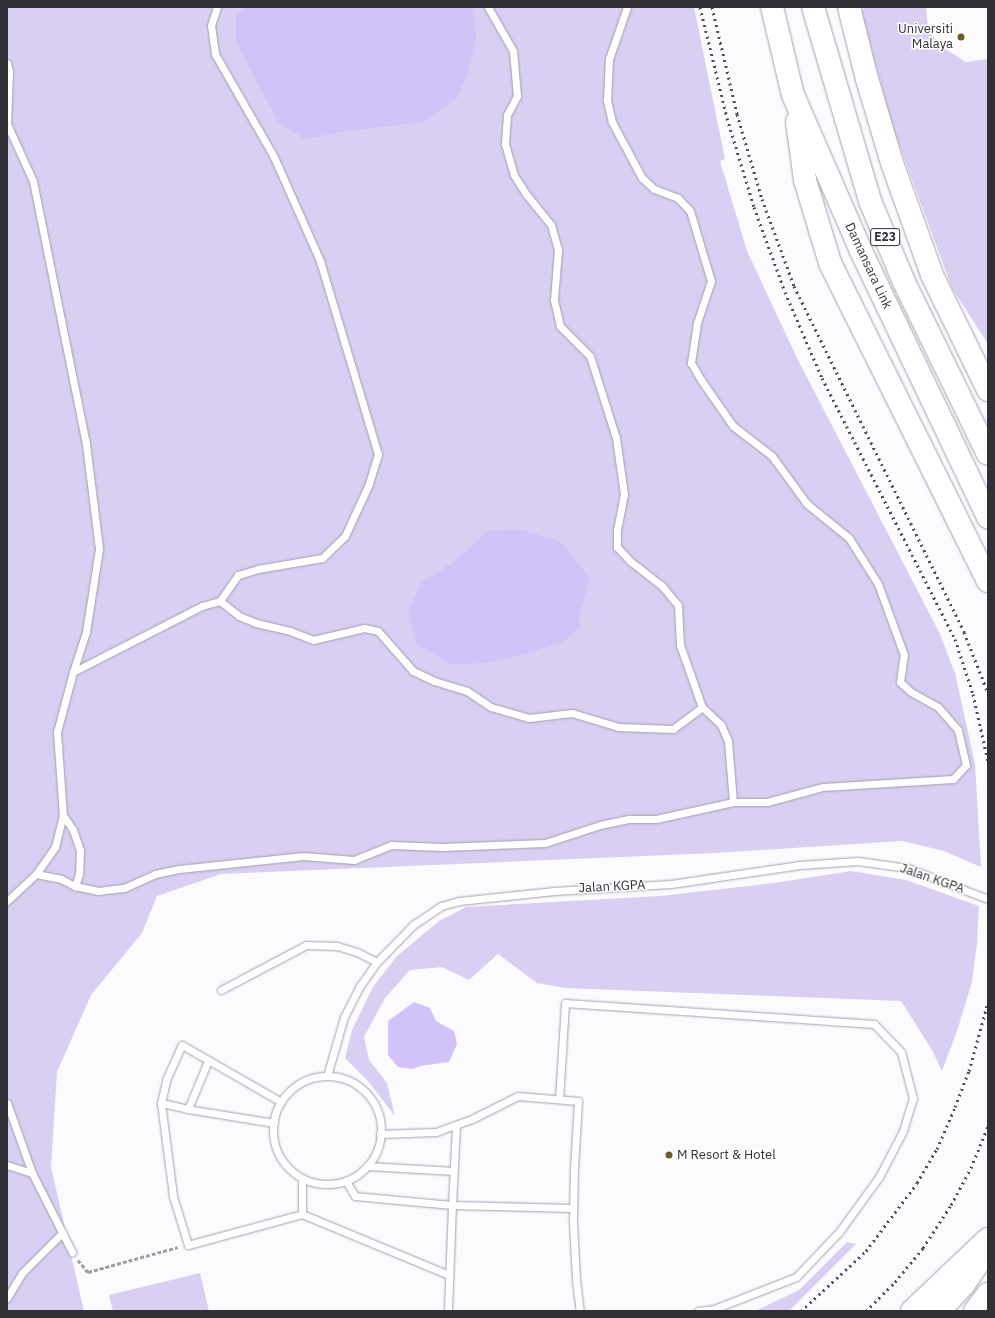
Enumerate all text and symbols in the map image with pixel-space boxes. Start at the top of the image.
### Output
place label: Universiti Malaya [898,22,953,53]
marker: Universiti Malaya [956,32,966,42]
street label: Damansara Link [841,220,895,312]
road number: E23 [870,227,900,247]
street label: Jalan KGPA [898,861,966,897]
street label: Jalan KGPA [578,877,646,897]
place label: M Resort & Hotel [677,1147,776,1163]
marker: M Resort & Hotel [664,1150,674,1160]

